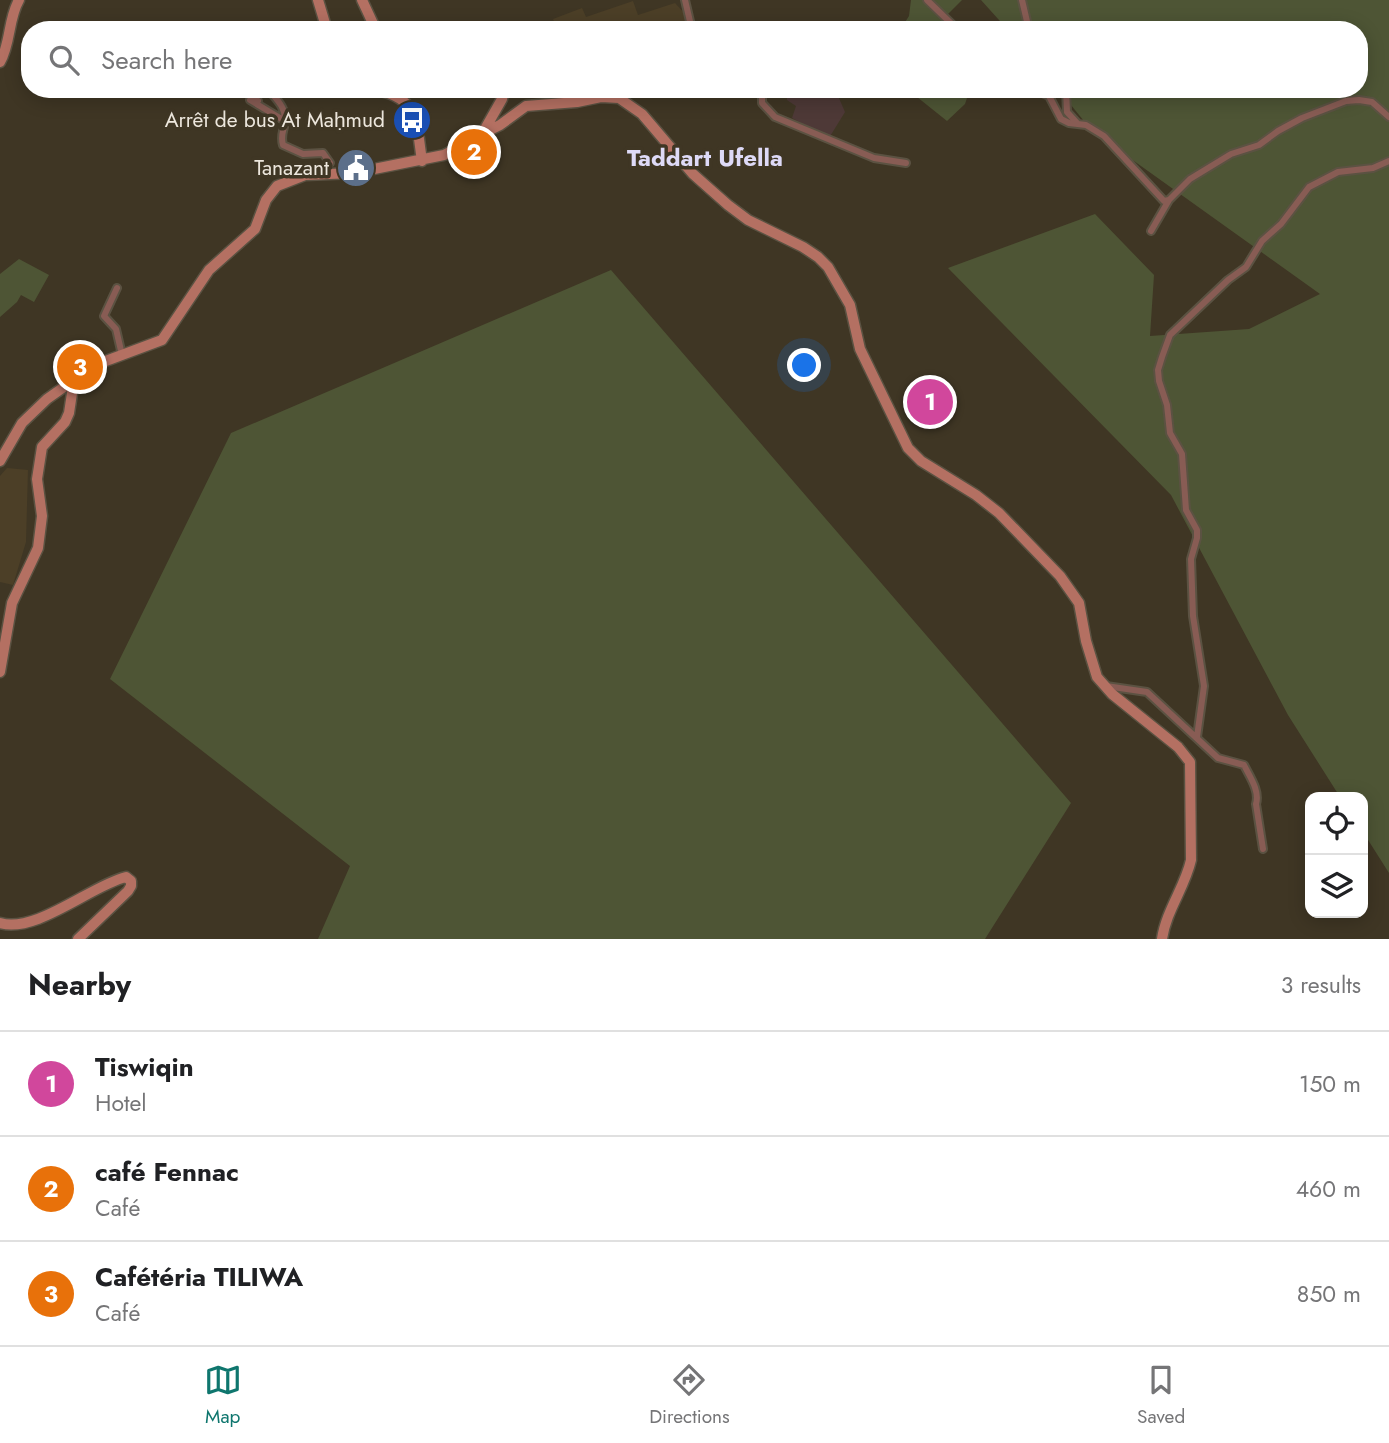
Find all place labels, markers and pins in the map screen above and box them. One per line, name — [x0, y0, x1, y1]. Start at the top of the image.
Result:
bus stop icon: Arrêt de bus At Maḥmud — [391, 99, 433, 141]
place label: Arrêt de bus At Maḥmud — [165, 105, 385, 135]
pin: 2 — [451, 126, 497, 178]
public building icon: Tanazant — [335, 147, 377, 189]
place label: Tanazant — [254, 153, 329, 183]
pin: 3 — [57, 341, 103, 393]
pin: 1 — [907, 376, 953, 428]

